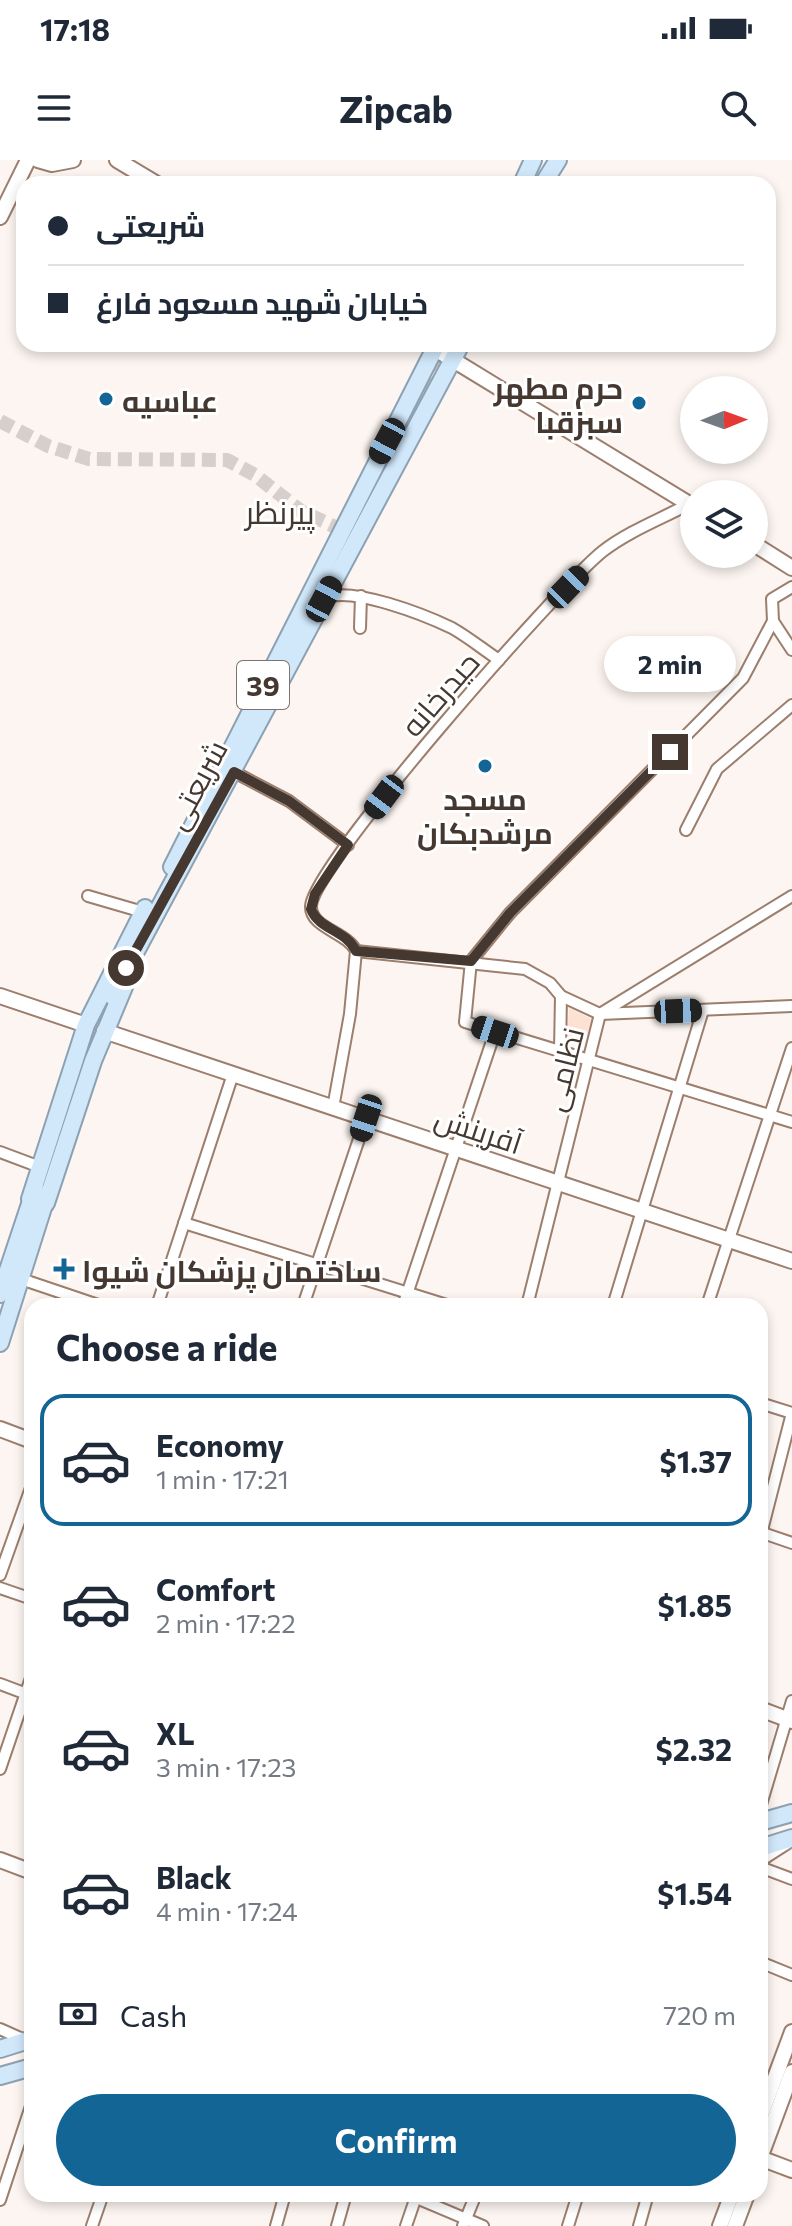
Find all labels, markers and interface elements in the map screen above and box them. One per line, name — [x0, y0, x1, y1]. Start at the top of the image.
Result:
text: 17:18 — [40, 10, 110, 47]
icon: menu — [32, 86, 76, 130]
text: Zipcab — [339, 86, 453, 130]
icon: search — [716, 86, 760, 130]
text: شریعتی — [96, 206, 205, 243]
text: خیابان شهید مسعود فارغ — [96, 283, 428, 320]
place label: حرم مطهر سبزقبا — [493, 368, 623, 441]
north arrow — [680, 376, 768, 464]
map controls — [680, 376, 768, 568]
place label: عباسیه — [122, 381, 218, 419]
marker: عباسیه — [97, 390, 115, 408]
marker: حرم مطهر سبزقبا — [630, 394, 648, 412]
car — [365, 414, 409, 468]
button: layers — [680, 480, 768, 568]
district label: پیرنظر — [243, 491, 315, 534]
car — [543, 561, 593, 613]
car — [302, 572, 346, 626]
callout: 2 min — [604, 636, 736, 692]
street label: حیدرخانه — [392, 643, 487, 744]
text: 2 min — [638, 648, 702, 679]
road number: 39 — [237, 661, 289, 709]
street label: شریعتی — [156, 733, 236, 836]
route end — [652, 734, 688, 770]
marker: مسجد مرشدبکان — [476, 757, 494, 775]
car — [360, 771, 408, 823]
place label: مسجد مرشدبکان — [417, 779, 553, 852]
route start — [108, 950, 144, 986]
car — [654, 998, 702, 1024]
car — [468, 1013, 522, 1051]
street label: نظامی — [534, 1023, 592, 1115]
car — [347, 1091, 385, 1145]
street label: آفرینش — [430, 1098, 527, 1162]
place label: ساختمان پزشکان شیوا — [82, 1251, 381, 1293]
marker: ساختمان پزشکان شیوا — [53, 1258, 75, 1280]
text: Choose a ride — [56, 1324, 277, 1368]
icon: car — [60, 1424, 132, 1496]
text: Economy — [156, 1426, 284, 1463]
text: $1.37 — [660, 1442, 732, 1479]
text: 1 min · 17:21 — [156, 1463, 289, 1494]
icon: car — [60, 1568, 132, 1640]
text: Comfort — [156, 1570, 275, 1607]
text: $1.85 — [658, 1586, 732, 1623]
text: 2 min · 17:22 — [156, 1607, 296, 1638]
icon: car — [60, 1712, 132, 1784]
text: XL — [156, 1714, 195, 1751]
text: $2.32 — [655, 1730, 732, 1767]
text: 3 min · 17:23 — [156, 1751, 296, 1782]
icon: car — [60, 1856, 132, 1928]
text: Black — [156, 1858, 232, 1895]
text: $1.54 — [657, 1874, 732, 1911]
text: 4 min · 17:24 — [156, 1895, 298, 1926]
icon: cash — [56, 1992, 100, 2036]
text: Cash — [120, 1996, 187, 2033]
text: 720 m — [663, 1999, 736, 2030]
button: Confirm — [56, 2094, 736, 2186]

